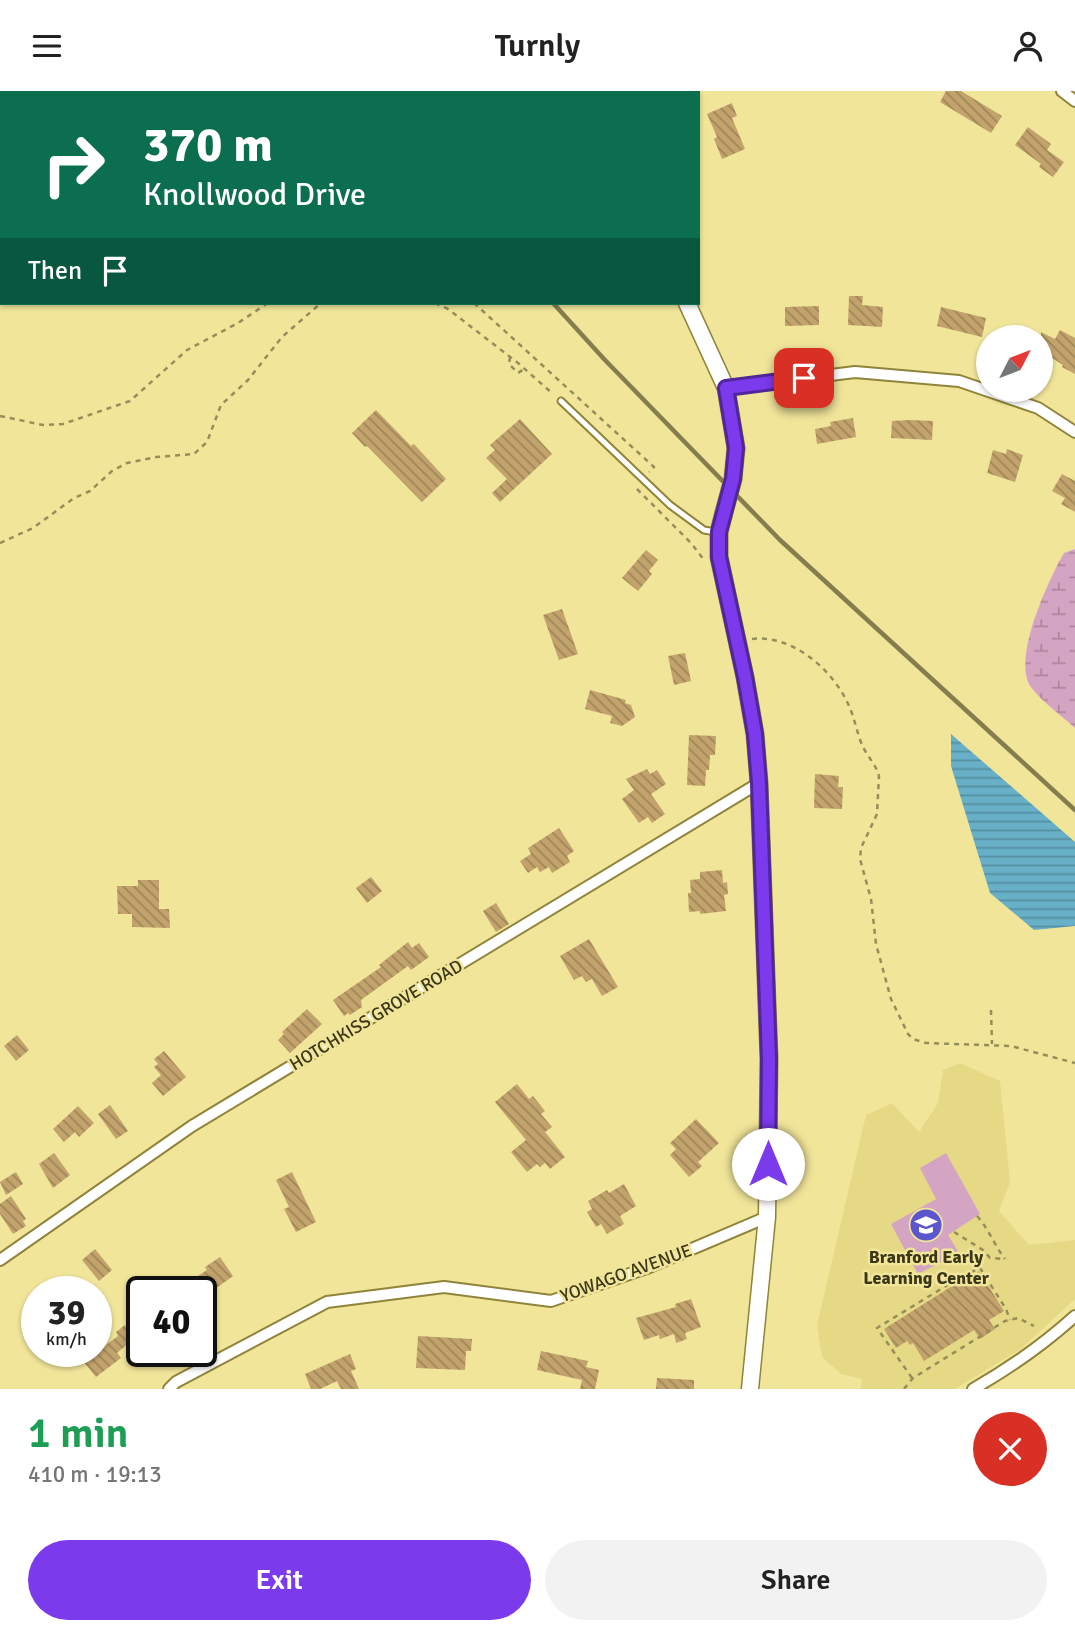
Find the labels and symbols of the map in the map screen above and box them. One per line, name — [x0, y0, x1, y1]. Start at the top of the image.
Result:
north arrow — [976, 325, 1054, 403]
pin — [774, 348, 834, 408]
street label: HOTCHKISS GROVE ROAD — [286, 955, 466, 1075]
position arrow — [731, 1127, 805, 1201]
school or university icon: Branford Early Learning Center — [907, 1206, 945, 1244]
street label: YOWAGO AVENUE — [557, 1239, 695, 1307]
place label: Branford Early Learning Center — [863, 1246, 990, 1289]
speed limit sign: 40 — [126, 1276, 217, 1367]

